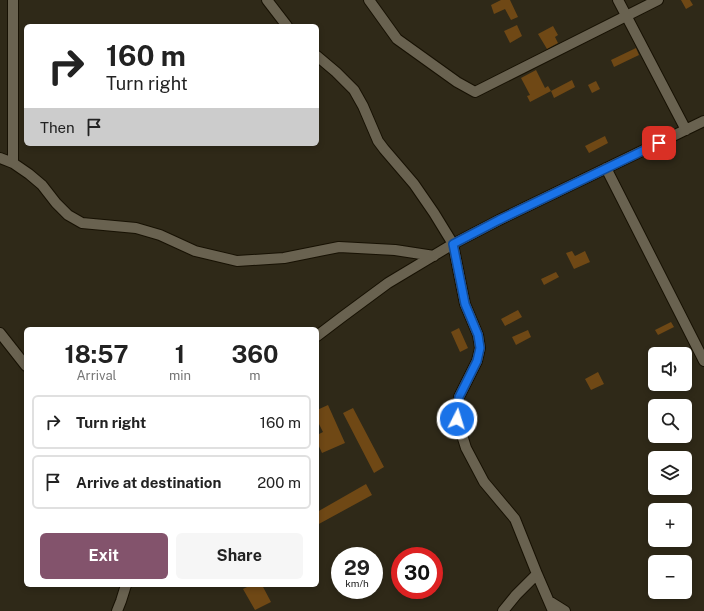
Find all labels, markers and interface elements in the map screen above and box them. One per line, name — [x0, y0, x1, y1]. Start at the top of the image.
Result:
text: 160 m — [106, 39, 186, 72]
icon: right — [40, 40, 92, 92]
text: Turn right — [106, 73, 188, 94]
icon: arrive — [83, 116, 105, 138]
text: Then — [40, 119, 75, 136]
pin — [642, 126, 676, 160]
icon: arrive — [648, 132, 670, 154]
text: 18:57 — [64, 340, 129, 368]
text: 1 — [175, 340, 185, 368]
text: 360 — [231, 340, 279, 368]
map controls — [648, 347, 692, 599]
button: sound — [648, 347, 692, 391]
text: Arrival — [76, 368, 117, 383]
text: min — [169, 368, 191, 383]
text: m — [249, 368, 261, 383]
position arrow — [436, 398, 478, 440]
button: search — [648, 399, 692, 443]
icon: right — [42, 411, 64, 433]
text: Turn right — [76, 414, 146, 431]
text: 160 m — [260, 414, 301, 431]
button: layers — [648, 451, 692, 495]
icon: arrive — [42, 471, 64, 493]
text: Arrive at destination — [76, 474, 221, 491]
text: 200 m — [257, 474, 301, 491]
button: + — [648, 503, 692, 547]
button: Exit — [40, 533, 168, 579]
button: Share — [176, 533, 303, 579]
speed limit sign: 30 — [391, 547, 443, 599]
button: − — [648, 555, 692, 599]
text: 29 — [344, 556, 370, 580]
text: km/h — [345, 577, 369, 589]

